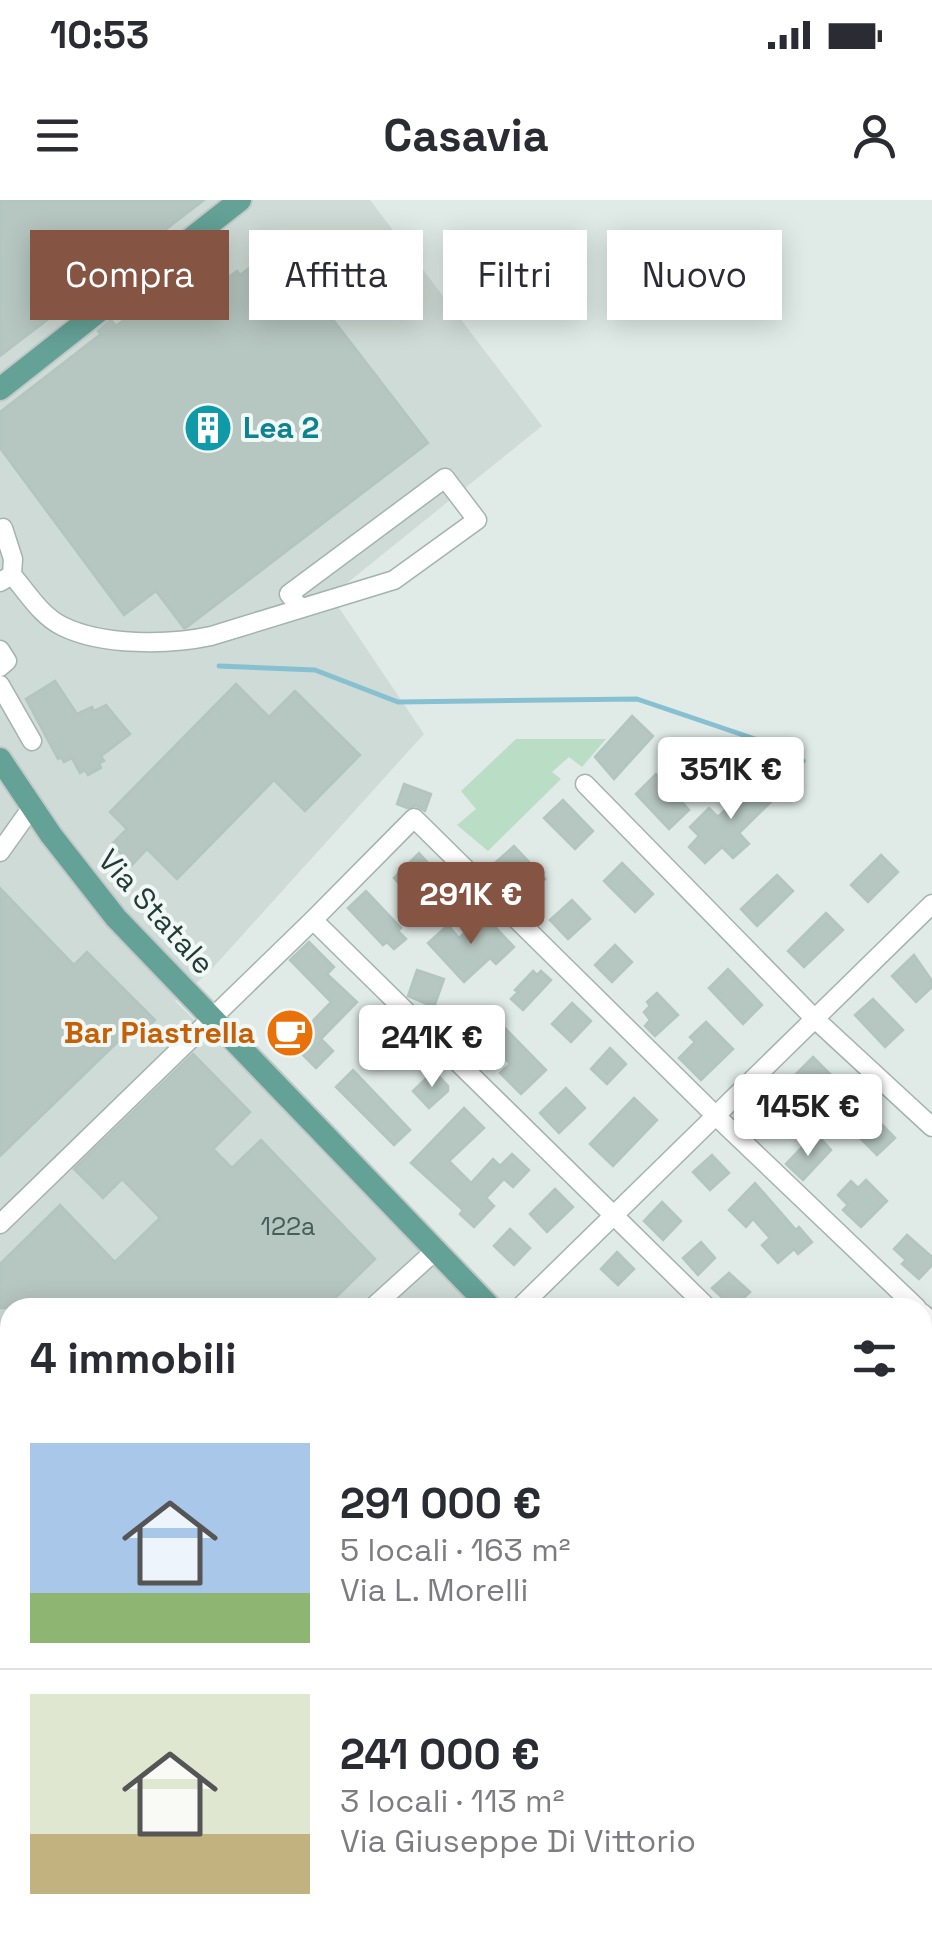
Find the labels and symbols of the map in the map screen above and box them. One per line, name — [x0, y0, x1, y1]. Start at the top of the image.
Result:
building icon: Lea 2 — [182, 402, 234, 454]
place label: Lea 2 — [243, 408, 319, 447]
pin: 351K € — [650, 737, 812, 822]
street label: Via Statale — [90, 841, 223, 982]
pin: 291K € — [390, 862, 552, 947]
pin: 241K € — [351, 1005, 513, 1090]
cafe icon: Bar Piastrella — [264, 1007, 316, 1059]
place label: Bar Piastrella — [64, 1013, 255, 1052]
pin: 145K € — [727, 1074, 889, 1159]
house number: 122a — [261, 1210, 315, 1242]

